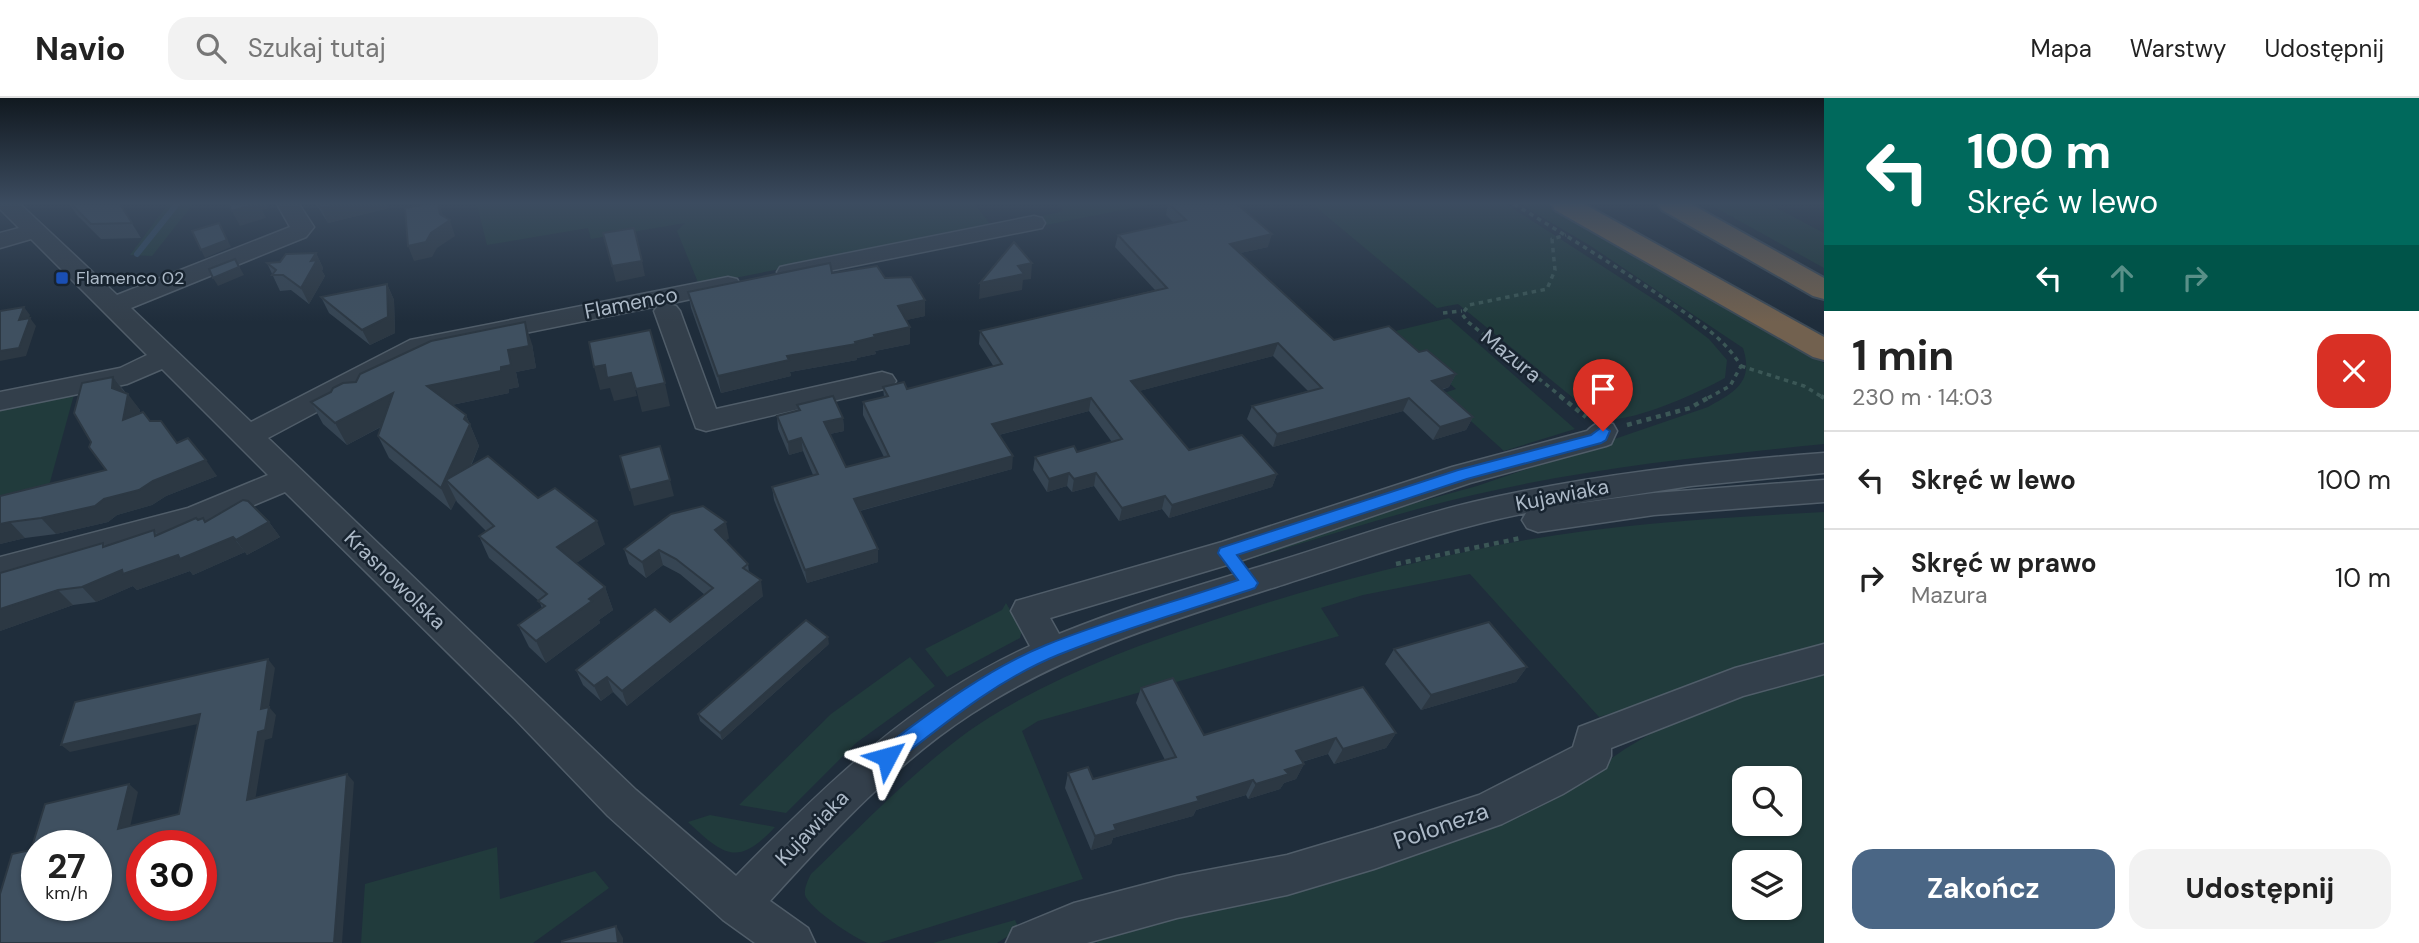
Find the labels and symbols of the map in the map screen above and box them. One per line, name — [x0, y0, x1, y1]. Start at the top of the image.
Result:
place label: Flamenco 02 — [76, 266, 184, 290]
marker: Flamenco 02 — [54, 270, 70, 286]
street label: Flamenco — [582, 280, 680, 326]
street label: Mazura — [1475, 323, 1547, 389]
pin — [1573, 359, 1633, 431]
street label: Kujawiaka — [1513, 472, 1611, 518]
street label: Krasnowolska — [338, 524, 452, 636]
position arrow — [850, 720, 924, 794]
street label: Kujawiaka — [769, 784, 855, 872]
street label: Poloneza — [1389, 795, 1492, 856]
speed limit sign: 30 — [126, 830, 217, 921]

